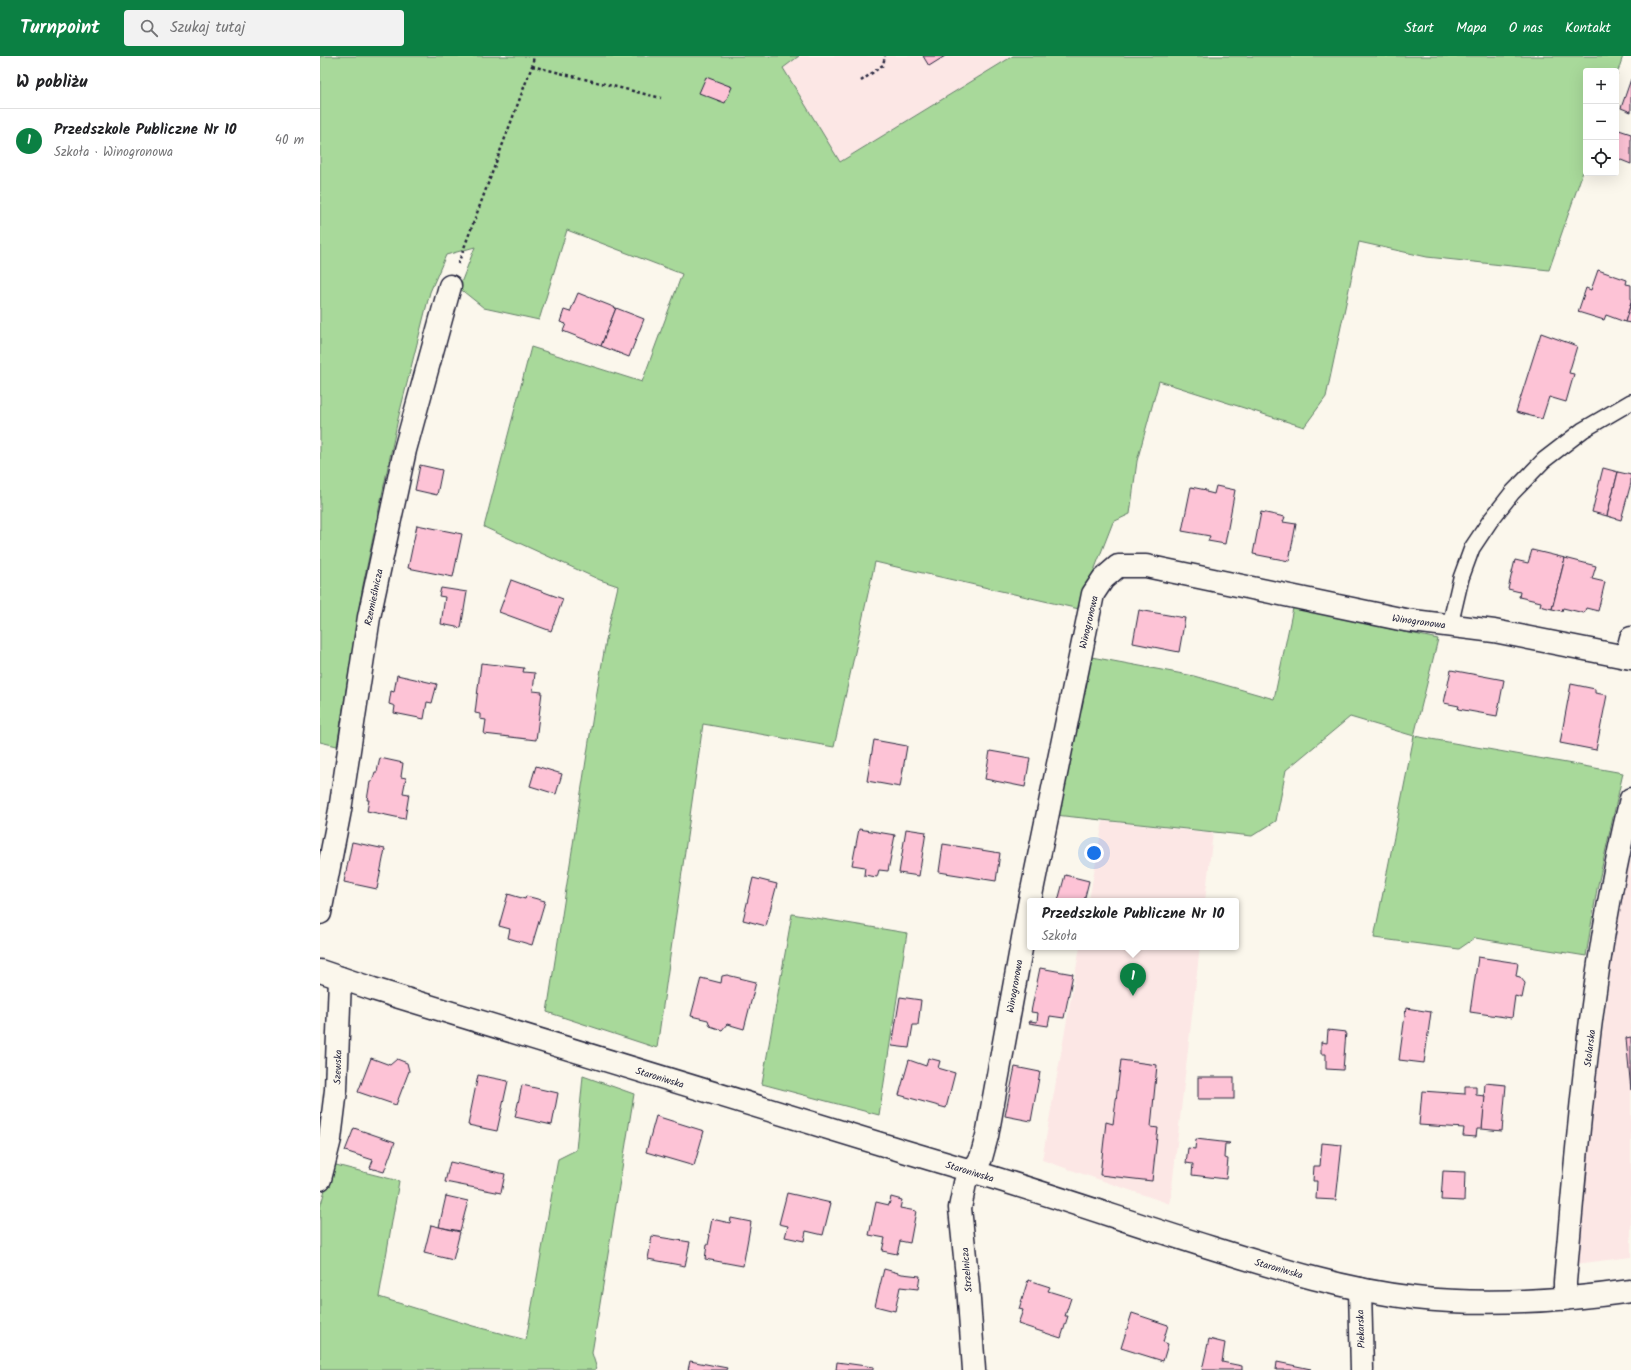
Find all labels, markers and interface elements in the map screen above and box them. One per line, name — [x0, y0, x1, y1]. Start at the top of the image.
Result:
search box — [124, 10, 404, 46]
text: Turnpoint — [20, 13, 100, 43]
text: Szukaj tutaj — [170, 16, 245, 40]
icon: search — [138, 17, 160, 39]
text: Start — [1404, 17, 1434, 39]
text: Mapa — [1456, 17, 1487, 39]
text: O nas — [1509, 17, 1543, 39]
text: Kontakt — [1565, 17, 1611, 39]
map controls — [1583, 68, 1619, 176]
button: + — [1583, 68, 1619, 104]
text: W pobliżu — [16, 69, 87, 96]
button: − — [1583, 104, 1619, 140]
text: Przedszkole Publiczne Nr 10 — [54, 118, 237, 142]
text: 1 — [27, 130, 31, 151]
text: 40 m — [275, 130, 304, 151]
button: locate — [1583, 140, 1619, 176]
text: Szkoła · Winogronowa — [54, 142, 173, 163]
street label: Rzemieślnicza — [360, 567, 388, 627]
street label: Winogronowa — [1075, 594, 1103, 650]
street label: Winogronowa — [1391, 610, 1447, 634]
your location — [1084, 843, 1104, 863]
popup — [1027, 898, 1239, 950]
text: Przedszkole Publiczne Nr 10 — [1042, 902, 1224, 926]
text: Szkoła — [1042, 926, 1077, 947]
street label: Winogronowa — [1002, 958, 1028, 1014]
pin: 1 — [1120, 963, 1146, 996]
street label: Stolarska — [1580, 1028, 1600, 1068]
street label: Szewska — [329, 1049, 347, 1085]
street label: Staroniwska — [634, 1063, 686, 1093]
street label: Staroniwska — [944, 1157, 996, 1187]
street label: Strzelnicza — [957, 1246, 977, 1293]
street label: Staroniwska — [1253, 1254, 1305, 1284]
street label: Piekarska — [1352, 1309, 1370, 1349]

